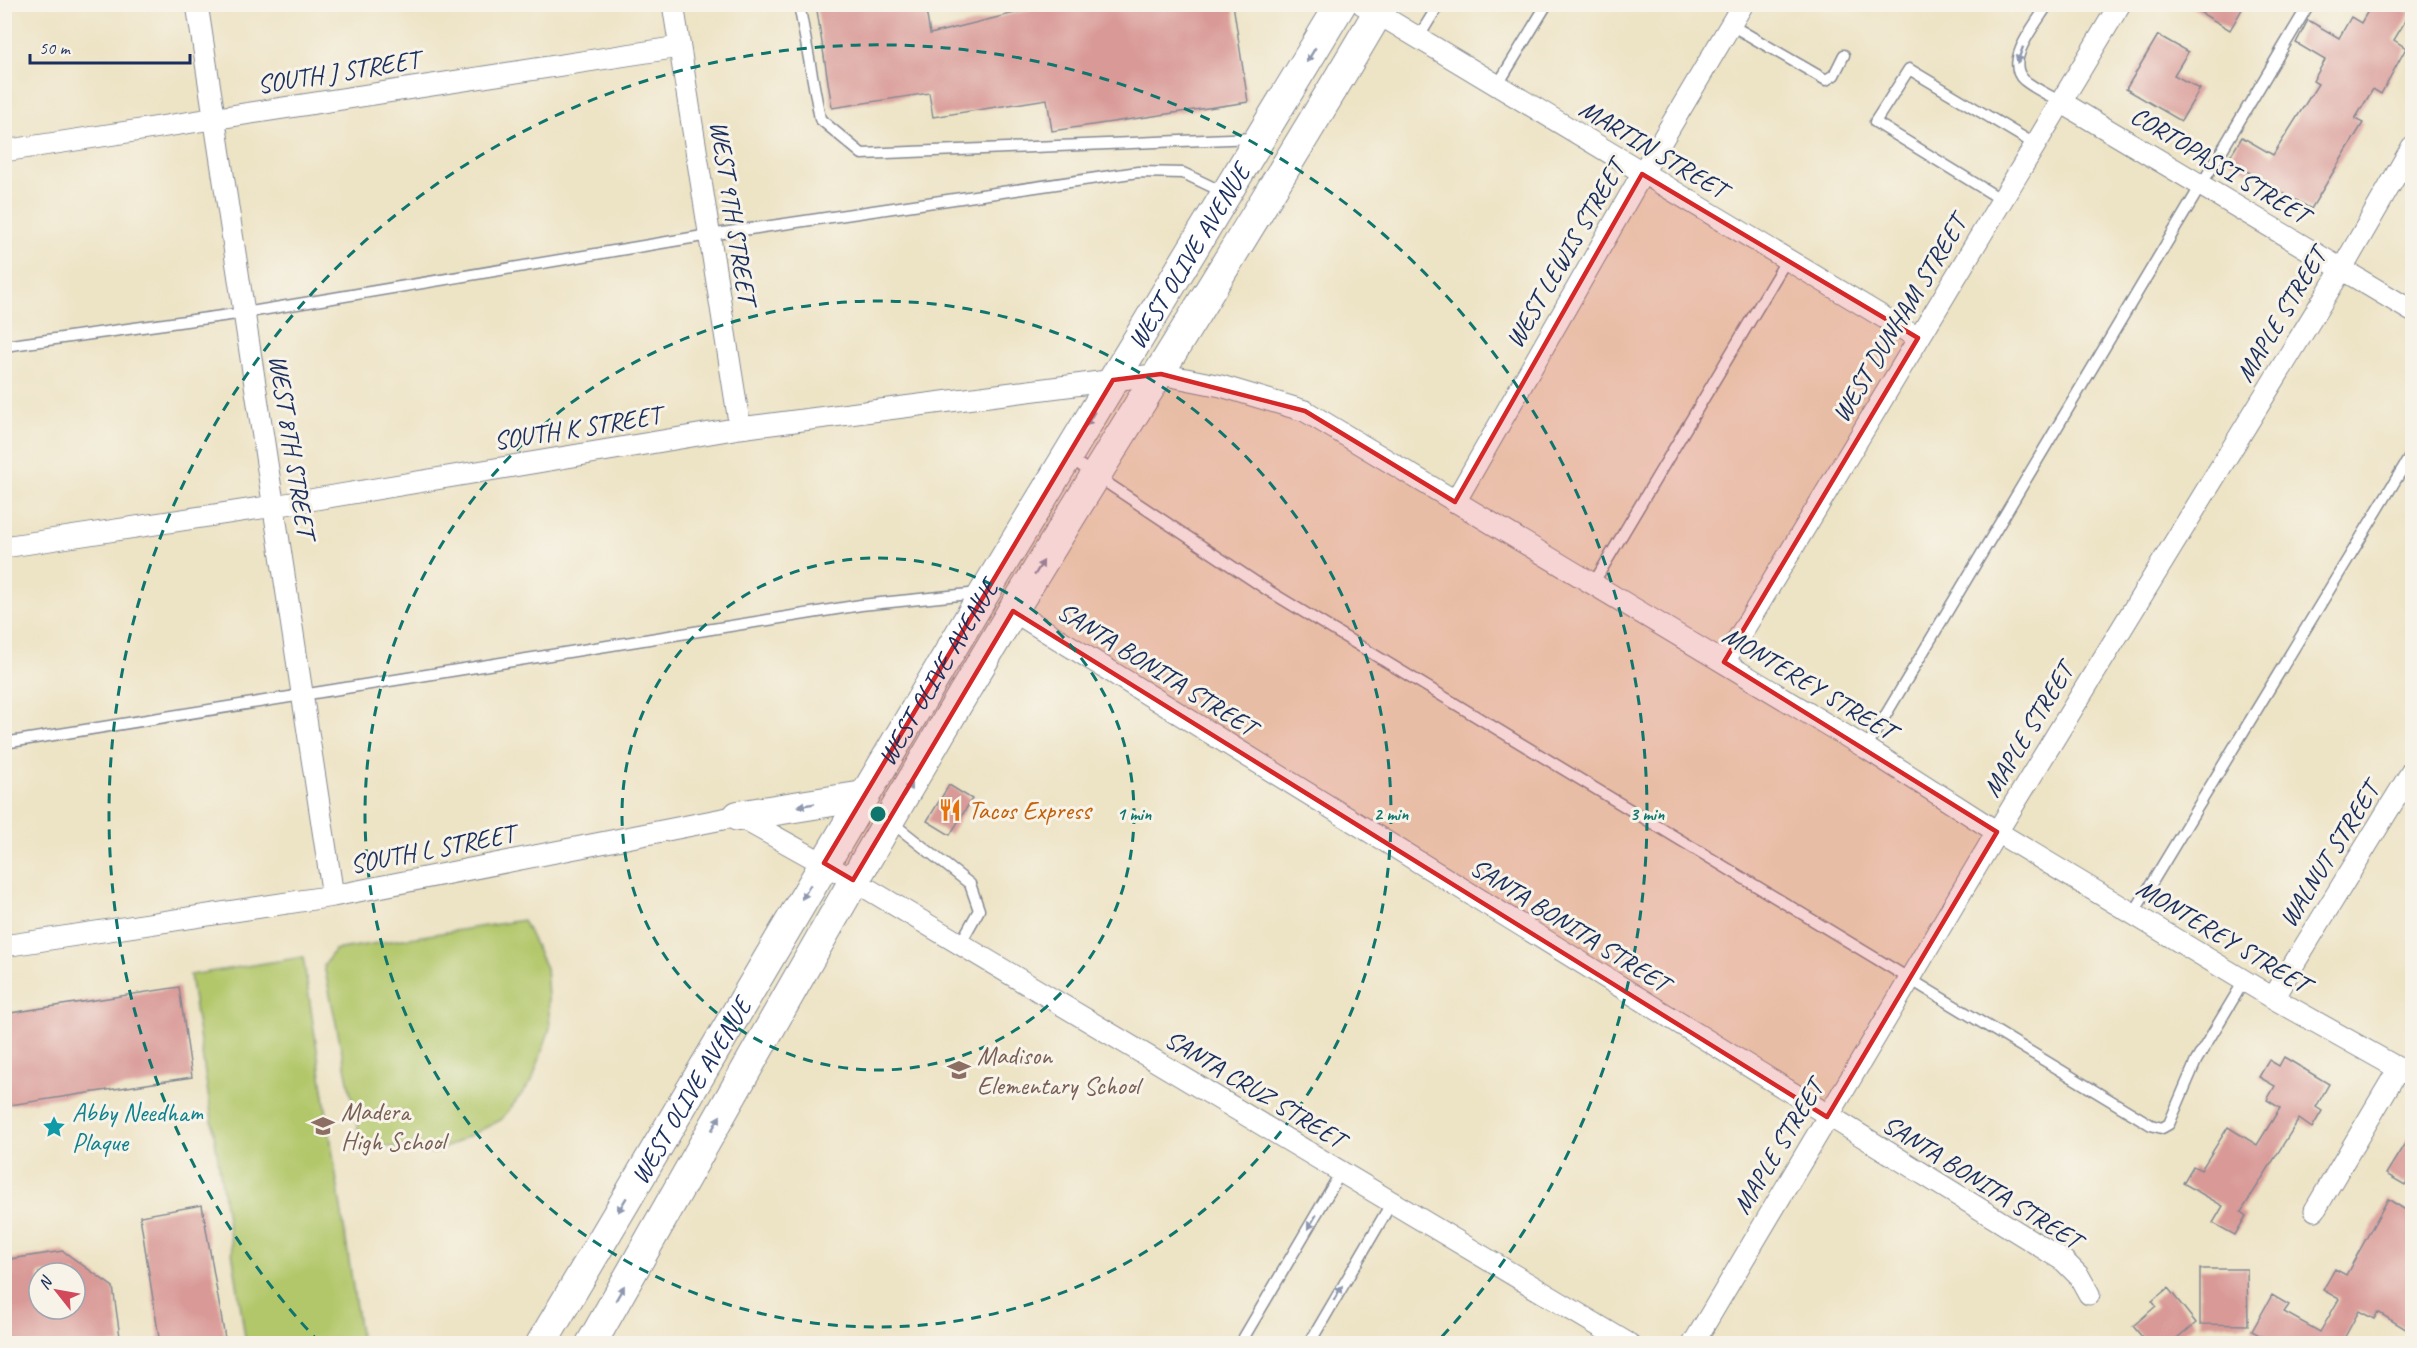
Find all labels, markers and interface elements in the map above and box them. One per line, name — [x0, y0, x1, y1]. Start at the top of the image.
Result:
scale bar — [30, 27, 190, 65]
text: 50 m — [39, 37, 72, 59]
street label: SOUTH J STREET — [255, 42, 427, 101]
one-way arrow — [1306, 47, 1316, 64]
one-way arrow — [2015, 47, 2025, 65]
street label: MARTIN STREET — [1573, 92, 1738, 209]
street label: CORTOPASSI STREET — [2125, 99, 2320, 234]
street label: WEST 9TH STREET — [702, 119, 765, 312]
street label: WEST LEWIS STREET — [1498, 150, 1635, 354]
street label: WEST OLIVE AVENUE — [1120, 154, 1259, 355]
street label: WEST DUNHAM STREET — [1824, 205, 1977, 428]
street label: MAPLE STREET — [2228, 238, 2337, 388]
street label: WEST 8TH STREET — [261, 353, 324, 546]
street label: SOUTH K STREET — [491, 398, 669, 457]
one-way arrow — [1085, 411, 1096, 427]
one-way arrow — [1033, 560, 1044, 576]
street label: WEST OLIVE AVENUE — [870, 570, 1007, 771]
street label: SANTA BONITA STREET — [1051, 594, 1267, 746]
street label: MONTEREY STREET — [1717, 618, 1907, 751]
street label: MAPLE STREET — [1975, 653, 2084, 803]
street label: WALNUT STREET — [2272, 772, 2390, 933]
one-way arrow — [901, 782, 912, 798]
place label: Tacos Express — [968, 794, 1093, 827]
restaurant icon: Tacos Express — [937, 797, 963, 823]
one-way arrow — [797, 801, 816, 810]
text: 1 min — [1117, 803, 1152, 825]
text: 2 min — [1374, 803, 1409, 825]
text: 3 min — [1630, 803, 1665, 825]
centre of rings — [868, 804, 888, 824]
street label: SOUTH L STREET — [347, 816, 523, 881]
street label: SANTA BONITA STREET — [1464, 850, 1680, 1002]
street label: MONTEREY STREET — [2131, 871, 2321, 1004]
one-way arrow — [801, 884, 812, 900]
street label: WEST OLIVE AVENUE — [623, 989, 760, 1190]
street label: SANTA CRUZ STREET — [1159, 1022, 1355, 1158]
place label: Madison Elementary School — [977, 1039, 1144, 1102]
school or university icon: Madison Elementary School — [946, 1057, 972, 1083]
street label: MAPLE STREET — [1725, 1070, 1834, 1220]
place label: Madera High School — [341, 1095, 450, 1158]
place label: Abby Needham Plaque — [72, 1096, 204, 1159]
street label: SANTA BONITA STREET — [1876, 1107, 2092, 1259]
school or university icon: Madera High School — [310, 1113, 336, 1139]
place icon: Abby Needham Plaque — [41, 1114, 67, 1140]
one-way arrow — [711, 1114, 721, 1131]
one-way arrow — [617, 1197, 628, 1213]
one-way arrow — [1306, 1214, 1317, 1230]
north arrow — [27, 1261, 87, 1321]
text: N — [34, 1272, 58, 1293]
one-way arrow — [614, 1284, 624, 1301]
one-way arrow — [1333, 1285, 1344, 1301]

